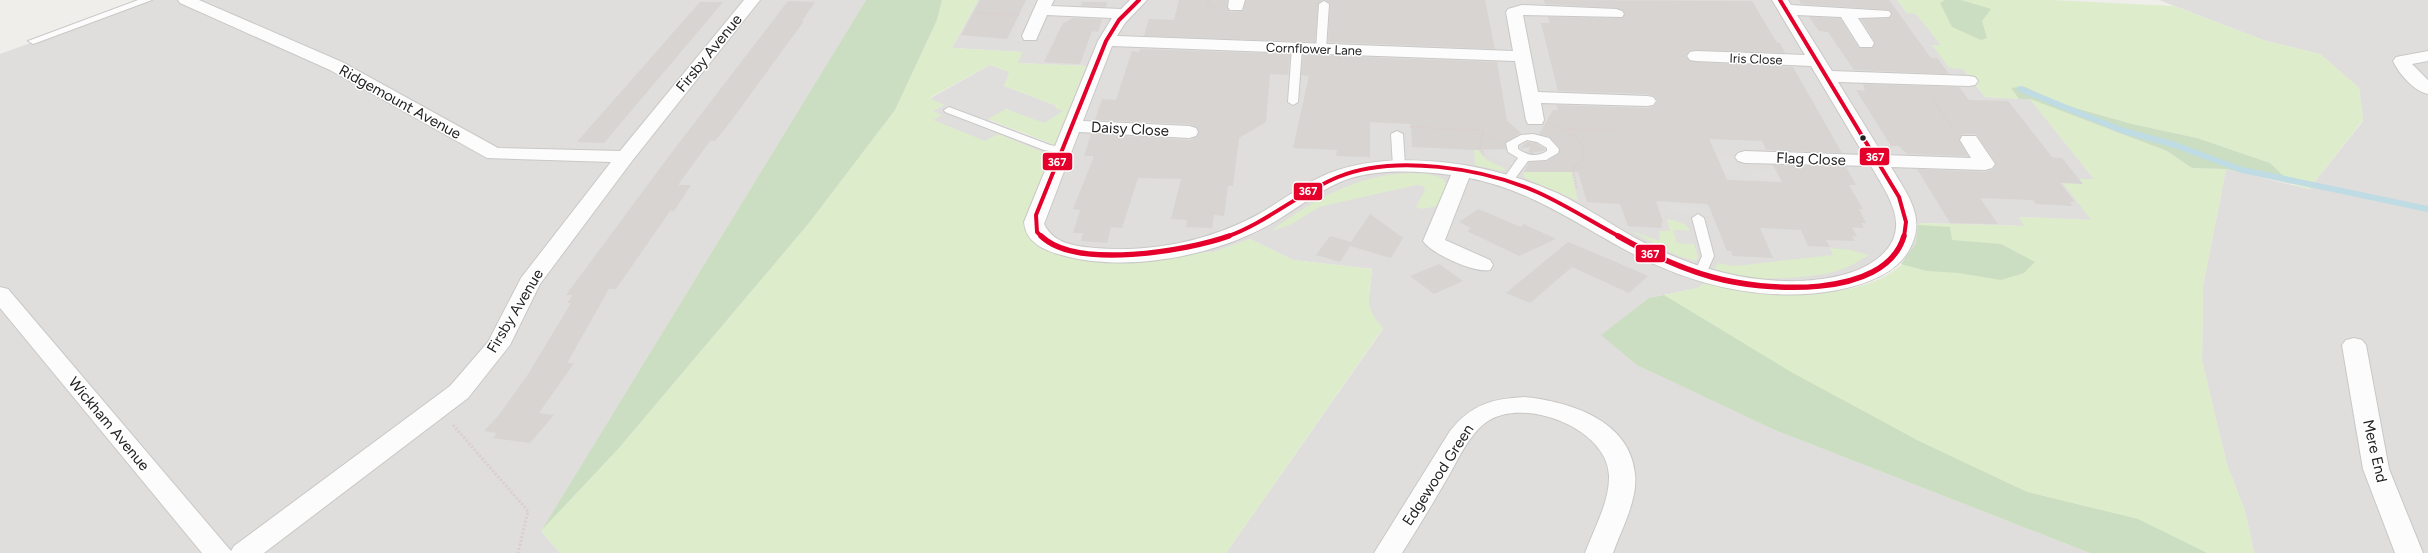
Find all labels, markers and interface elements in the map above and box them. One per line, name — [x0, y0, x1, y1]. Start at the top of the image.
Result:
street label: Firsby Avenue — [672, 11, 746, 95]
street label: Cornflower Lane — [1266, 40, 1362, 58]
street label: Iris Close — [1729, 51, 1783, 67]
street label: Ridgemount Avenue — [336, 61, 464, 143]
street label: Daisy Close — [1091, 118, 1169, 140]
unlabelled marker — [1858, 133, 1868, 143]
line badge: 367 — [1859, 147, 1890, 166]
street label: Flag Close — [1776, 149, 1846, 169]
text: 367 — [1866, 151, 1884, 164]
line badge: 367 — [1042, 152, 1073, 171]
text: 367 — [1048, 156, 1066, 169]
line badge: 367 — [1293, 182, 1323, 201]
text: 367 — [1299, 185, 1317, 198]
line badge: 367 — [1635, 244, 1666, 263]
text: 367 — [1641, 248, 1659, 261]
street label: Firsby Avenue — [483, 266, 547, 356]
street label: Wickham Avenue — [65, 374, 153, 474]
street label: Mere End — [2359, 418, 2391, 484]
street label: Edgewood Green — [1399, 421, 1477, 529]

